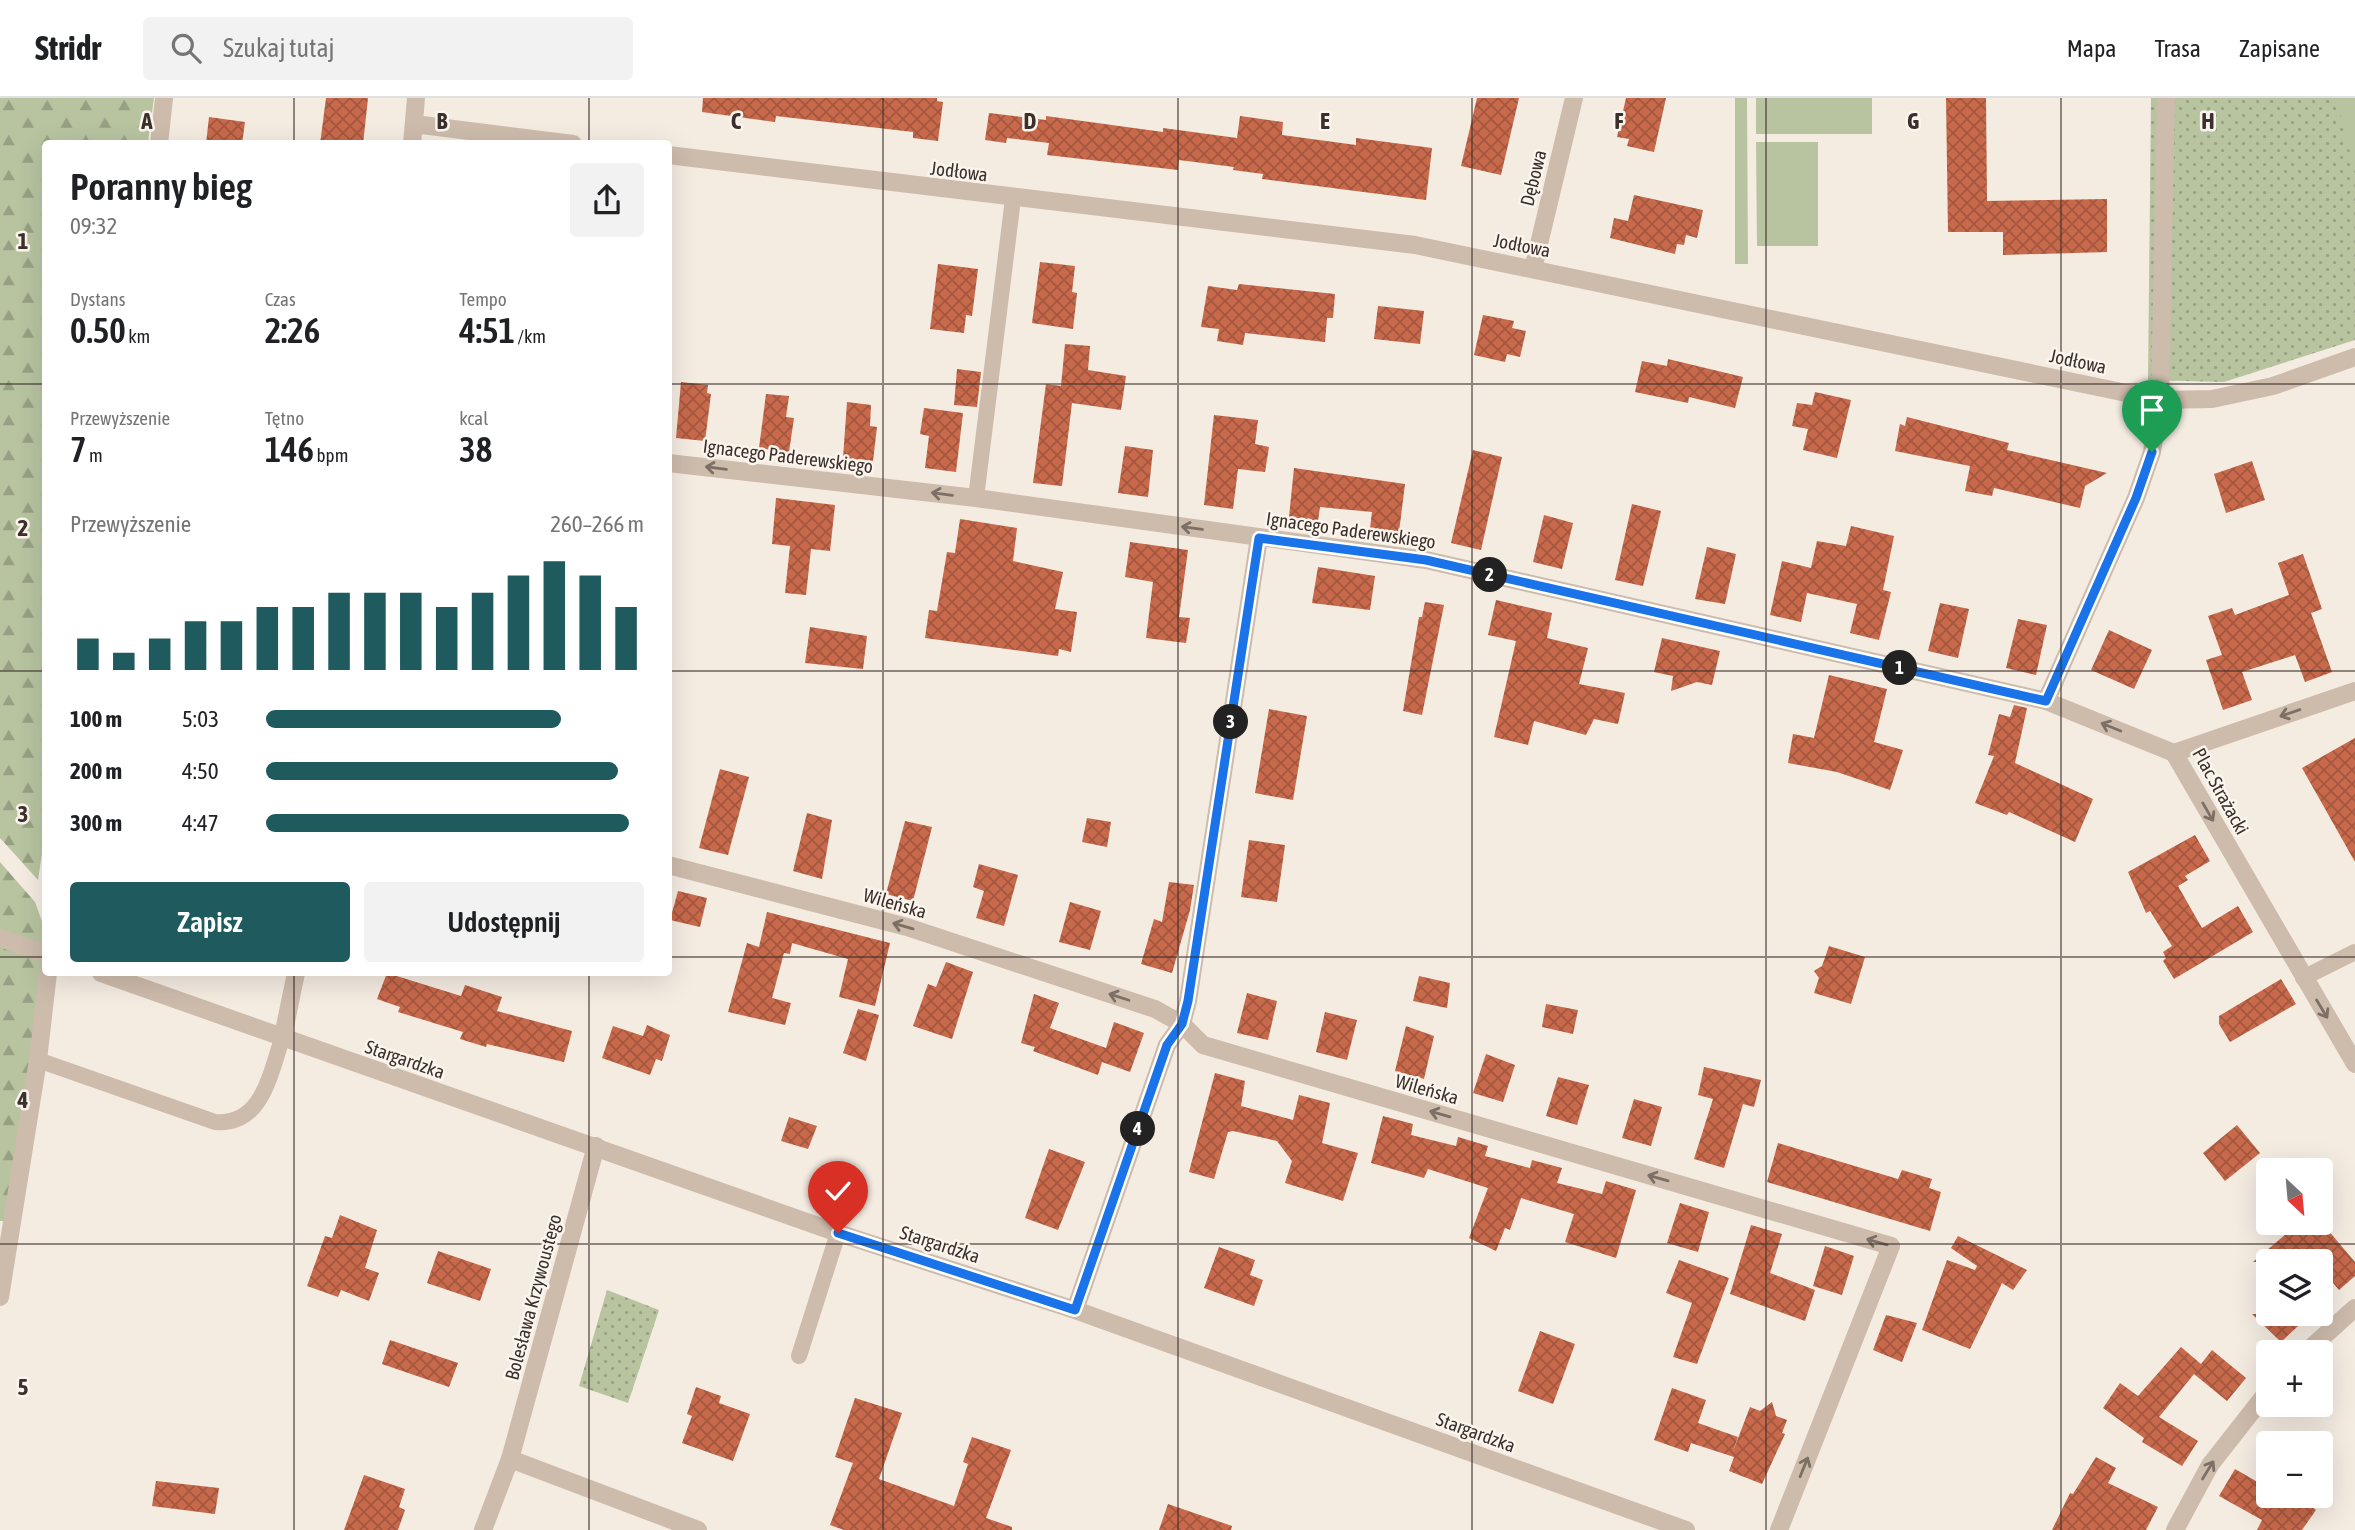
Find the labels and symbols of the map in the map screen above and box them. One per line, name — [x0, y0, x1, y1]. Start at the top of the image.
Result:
text: A — [140, 108, 153, 134]
text: B — [437, 108, 448, 134]
text: C — [731, 108, 742, 134]
text: D — [1024, 108, 1037, 134]
text: E — [1320, 108, 1330, 134]
text: F — [1614, 108, 1624, 134]
text: G — [1907, 108, 1919, 134]
text: H — [2201, 108, 2215, 134]
street label: Dębowa — [1515, 148, 1551, 208]
street label: Jodłowa — [929, 157, 989, 185]
text: 1 — [18, 228, 29, 254]
street label: Jodłowa — [1492, 229, 1552, 261]
street label: Jodłowa — [2048, 344, 2108, 378]
pin — [2122, 380, 2182, 452]
street label: Ignacego Paderewskiego — [702, 435, 874, 477]
one-way arrow — [705, 462, 728, 475]
one-way arrow — [931, 488, 954, 501]
street label: Ignacego Paderewskiego — [1265, 507, 1437, 553]
text: 2 — [18, 515, 28, 541]
one-way arrow — [1181, 522, 1204, 535]
pin: 2 — [1472, 558, 1508, 592]
pin: 1 — [1882, 650, 1918, 686]
pin: 3 — [1214, 704, 1248, 740]
one-way arrow — [2280, 708, 2302, 720]
one-way arrow — [2100, 720, 2122, 733]
street label: Plac Strażacki — [2188, 744, 2254, 838]
text: 3 — [18, 801, 28, 827]
one-way arrow — [2202, 801, 2215, 822]
street label: Wileńska — [861, 884, 929, 922]
one-way arrow — [892, 919, 915, 932]
one-way arrow — [1109, 990, 1131, 1002]
one-way arrow — [2315, 998, 2329, 1018]
street label: Stargardzka — [362, 1035, 448, 1083]
street label: Wileńska — [1393, 1070, 1461, 1108]
text: 4 — [17, 1087, 29, 1113]
one-way arrow — [1429, 1107, 1451, 1120]
pin: 4 — [1120, 1112, 1156, 1146]
north arrow — [2256, 1158, 2333, 1236]
pin — [808, 1161, 868, 1233]
one-way arrow — [1648, 1171, 1670, 1184]
street label: Bolesława Krzywoustego — [500, 1212, 566, 1382]
street label: Stargardzka — [897, 1221, 983, 1267]
one-way arrow — [1866, 1235, 1888, 1248]
text: 5 — [18, 1374, 29, 1400]
street label: Stargardzka — [1433, 1408, 1519, 1456]
one-way arrow — [1798, 1456, 1811, 1478]
one-way arrow — [2201, 1461, 2215, 1481]

